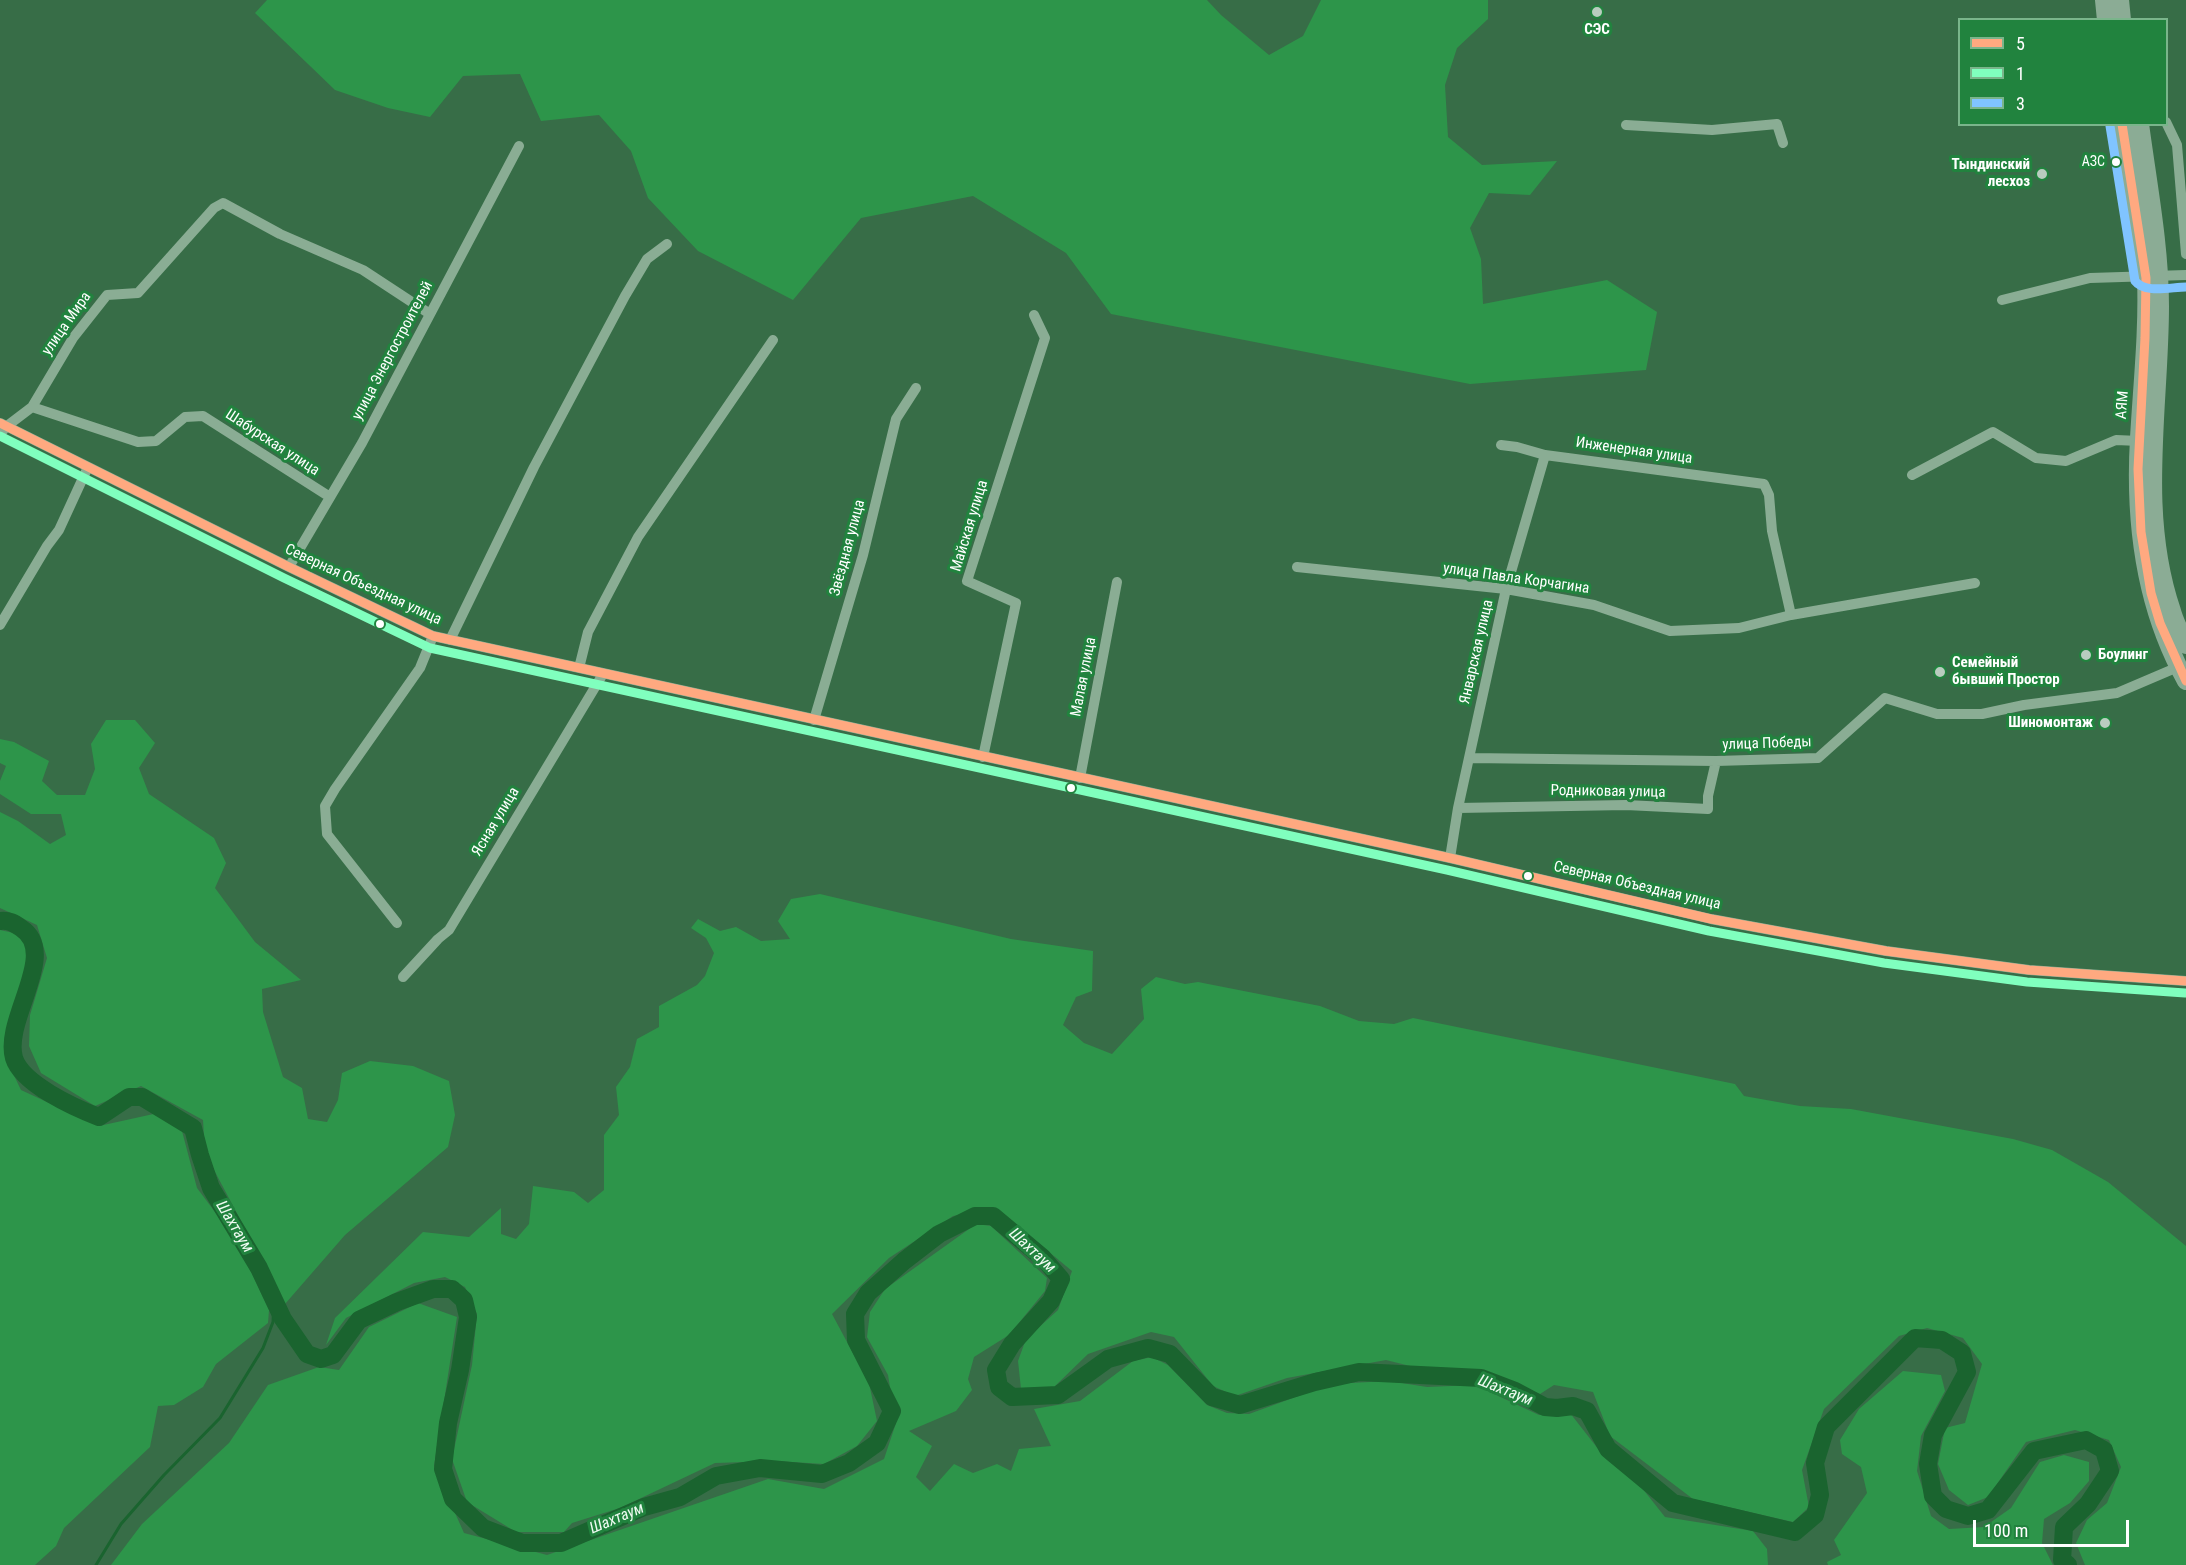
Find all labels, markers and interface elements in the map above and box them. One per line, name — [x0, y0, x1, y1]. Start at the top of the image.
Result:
marker: СЭС — [1590, 5, 1604, 19]
legend — [1958, 18, 2168, 126]
place label: СЭС — [1584, 21, 1610, 39]
text: 5 — [2016, 33, 2025, 54]
text: 1 — [2016, 63, 2025, 84]
text: 3 — [2016, 93, 2025, 114]
place label: АЗС — [2082, 154, 2105, 170]
place label: Тындинский лесхоз — [1952, 156, 2030, 191]
marker: АЗС — [2110, 156, 2122, 168]
marker: Тындинский лесхоз — [2035, 167, 2049, 181]
street label: улица Энергостроителей — [349, 279, 437, 423]
street label: улица Мира — [39, 289, 95, 359]
street label: АЯМ — [2113, 390, 2133, 420]
street label: Шабурская улица — [222, 406, 322, 480]
street label: Инженерная улица — [1575, 434, 1693, 468]
street label: Майская улица — [948, 478, 992, 574]
street label: Звёздная улица — [827, 498, 869, 598]
street label: Северная Объездная улица — [282, 541, 444, 629]
street label: улица Павла Корчагина — [1442, 560, 1590, 598]
street label: Январская улица — [1456, 598, 1498, 706]
unlabelled marker — [374, 618, 386, 630]
street label: Малая улица — [1068, 636, 1100, 718]
place label: Боулинг — [2098, 646, 2148, 664]
marker: Боулинг — [2079, 648, 2093, 662]
place label: Семейный бывший Простор — [1952, 654, 2060, 689]
marker: Семейный бывший Простор — [1933, 665, 1947, 679]
place label: Шиномонтаж — [2008, 714, 2093, 732]
marker: Шиномонтаж — [2098, 716, 2112, 730]
street label: улица Победы — [1722, 733, 1812, 755]
unlabelled marker — [1065, 782, 1077, 794]
street label: Родниковая улица — [1550, 782, 1666, 802]
street label: Ясная улица — [468, 784, 524, 860]
street label: Северная Объездная улица — [1552, 858, 1722, 914]
unlabelled marker — [1522, 870, 1534, 882]
water label: Шахтаум — [211, 1198, 257, 1256]
water label: Шахтаум — [1005, 1224, 1059, 1278]
water label: Шахтаум — [1475, 1371, 1535, 1411]
water label: Шахтаум — [587, 1499, 647, 1539]
scale bar — [1976, 1508, 2132, 1546]
text: 100 m — [1984, 1520, 2028, 1541]

